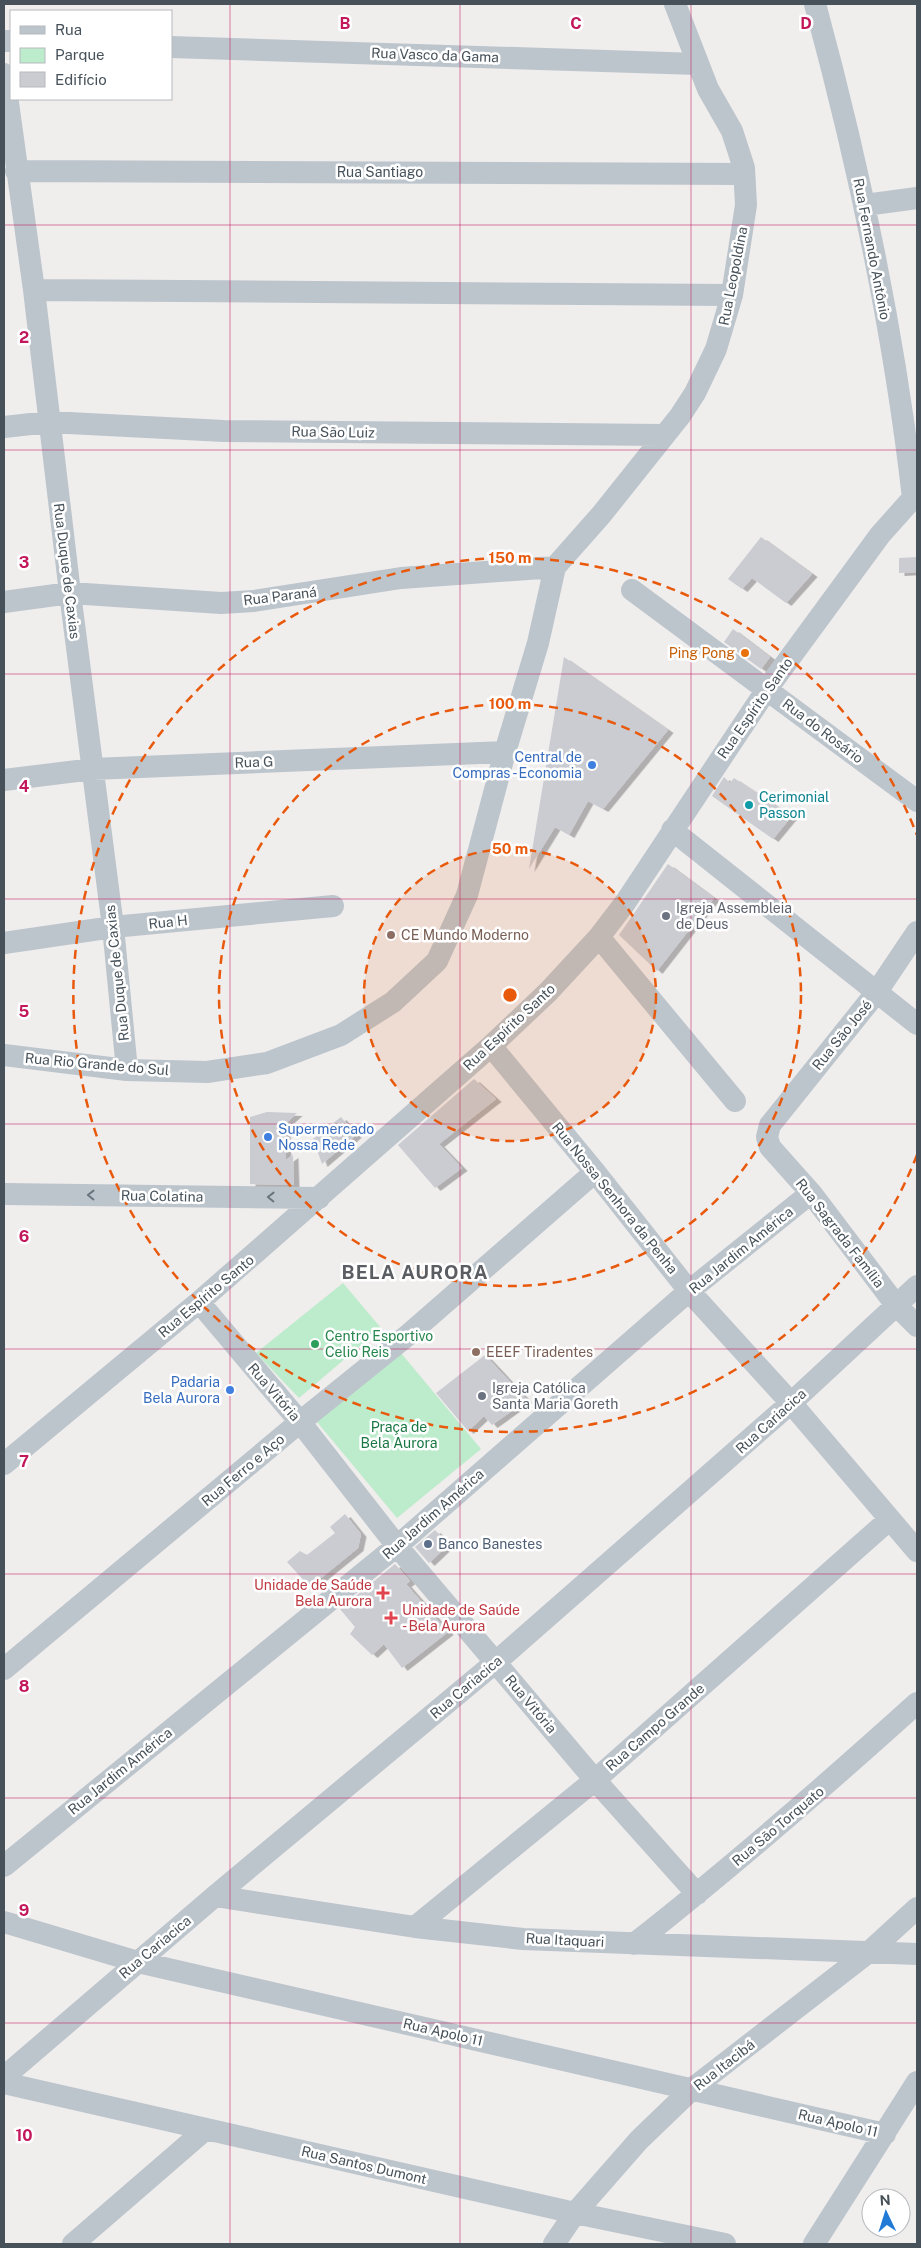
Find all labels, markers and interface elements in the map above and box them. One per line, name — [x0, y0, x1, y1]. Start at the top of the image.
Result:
legend — [10, 10, 172, 100]
text: B — [340, 14, 351, 33]
text: C — [570, 14, 582, 33]
text: D — [800, 14, 812, 33]
text: Rua — [55, 21, 82, 38]
street label: Rua Vasco da Gama — [371, 45, 499, 65]
text: Parque — [55, 46, 105, 63]
text: Edifício — [55, 71, 107, 88]
street label: Rua Santiago — [337, 164, 423, 180]
street label: Rua Fernando Antônio — [850, 177, 894, 321]
street label: Rua Leopoldina — [716, 225, 750, 327]
text: 2 — [19, 328, 29, 347]
street label: Rua São Luiz — [291, 423, 375, 441]
street label: Rua Duque de Caxias — [51, 502, 83, 640]
text: 150 m — [488, 549, 532, 566]
text: 3 — [19, 553, 29, 572]
street label: Rua Paraná — [242, 584, 318, 608]
place label: Ping Pong — [669, 645, 735, 661]
marker: Ping Pong — [739, 647, 751, 659]
street label: Rua Espírito Santo — [714, 654, 796, 762]
text: 100 m — [489, 695, 531, 712]
street label: Rua do Rosário — [780, 695, 867, 767]
place label: Central de Compras - Economia — [452, 749, 582, 781]
street label: Rua G — [234, 753, 274, 771]
marker: Central de Compras - Economia — [586, 759, 598, 771]
text: 4 — [19, 777, 30, 796]
place label: Cerimonial Passon — [759, 789, 829, 821]
marker: Cerimonial Passon — [743, 799, 755, 811]
text: 50 m — [492, 840, 528, 857]
place label: Igreja Assembleia de Deus — [676, 900, 792, 932]
street label: Rua Duque de Caxias — [102, 904, 132, 1042]
marker: Igreja Assembleia de Deus — [660, 910, 672, 922]
street label: Rua H — [148, 912, 188, 932]
place label: CE Mundo Moderno — [401, 927, 529, 943]
marker: CE Mundo Moderno — [385, 929, 397, 941]
street label: Rua Espírito Santo — [460, 980, 558, 1074]
centre of rings — [501, 986, 519, 1004]
street label: Rua São José — [809, 997, 875, 1073]
text: 5 — [19, 1002, 30, 1021]
street label: Rua Rio Grande do Sul — [24, 1050, 170, 1078]
street label: Rua Nossa Senhora da Penha — [549, 1119, 681, 1277]
place label: Supermercado Nossa Rede — [278, 1121, 374, 1153]
marker: Supermercado Nossa Rede — [262, 1131, 274, 1143]
street label: Rua Sagrada Família — [793, 1175, 887, 1291]
street label: Rua Colatina — [121, 1187, 203, 1205]
one-way arrow — [86, 1190, 94, 1200]
one-way arrow — [266, 1192, 274, 1202]
street label: Rua Jardim América — [686, 1203, 796, 1297]
text: 6 — [19, 1227, 29, 1246]
street label: Rua Espírito Santo — [155, 1251, 257, 1341]
district label: BELA AURORA — [341, 1261, 489, 1283]
place label: Centro Esportivo Celio Reis — [325, 1328, 433, 1360]
marker: Centro Esportivo Celio Reis — [309, 1338, 321, 1350]
place label: EEEF Tiradentes — [486, 1344, 593, 1360]
marker: EEEF Tiradentes — [470, 1346, 482, 1358]
street label: Rua Vitória — [245, 1360, 303, 1424]
place label: Padaria Bela Aurora — [143, 1374, 220, 1406]
place label: Igreja Católica Santa Maria Goreth — [492, 1380, 618, 1412]
marker: Padaria Bela Aurora — [224, 1384, 236, 1396]
street label: Rua Cariacica — [733, 1385, 809, 1457]
marker: Igreja Católica Santa Maria Goreth — [476, 1390, 488, 1402]
park label: Praça de Bela Aurora — [361, 1419, 437, 1451]
street label: Rua Ferro e Aço — [198, 1431, 288, 1509]
text: 7 — [19, 1452, 29, 1471]
street label: Rua Jardim América — [379, 1466, 487, 1562]
place label: Banco Banestes — [438, 1536, 542, 1552]
marker: Banco Banestes — [422, 1538, 434, 1550]
place label: Unidade de Saúde Bela Aurora — [254, 1577, 372, 1609]
marker: Unidade de Saúde Bela Aurora — [376, 1586, 390, 1600]
place label: Unidade de Saúde - Bela Aurora — [402, 1602, 520, 1634]
marker: Unidade de Saúde - Bela Aurora — [384, 1611, 398, 1625]
street label: Rua Cariacica — [427, 1652, 505, 1722]
street label: Rua Vitória — [502, 1672, 560, 1736]
text: 8 — [19, 1677, 30, 1696]
street label: Rua Campo Grande — [603, 1680, 708, 1774]
street label: Rua Jardim América — [65, 1724, 175, 1818]
street label: Rua São Torquato — [729, 1783, 827, 1869]
text: 9 — [19, 1901, 29, 1920]
street label: Rua Cariacica — [116, 1912, 194, 1982]
street label: Rua Itaquari — [525, 1930, 605, 1950]
street label: Rua Apolo 11 — [402, 2015, 484, 2049]
street label: Rua Itacibá — [690, 2036, 758, 2094]
street label: Rua Apolo 11 — [797, 2106, 879, 2140]
text: 10 — [15, 2126, 33, 2145]
street label: Rua Santos Dumont — [300, 2143, 428, 2187]
north arrow — [861, 2188, 911, 2238]
text: N — [879, 2192, 891, 2208]

